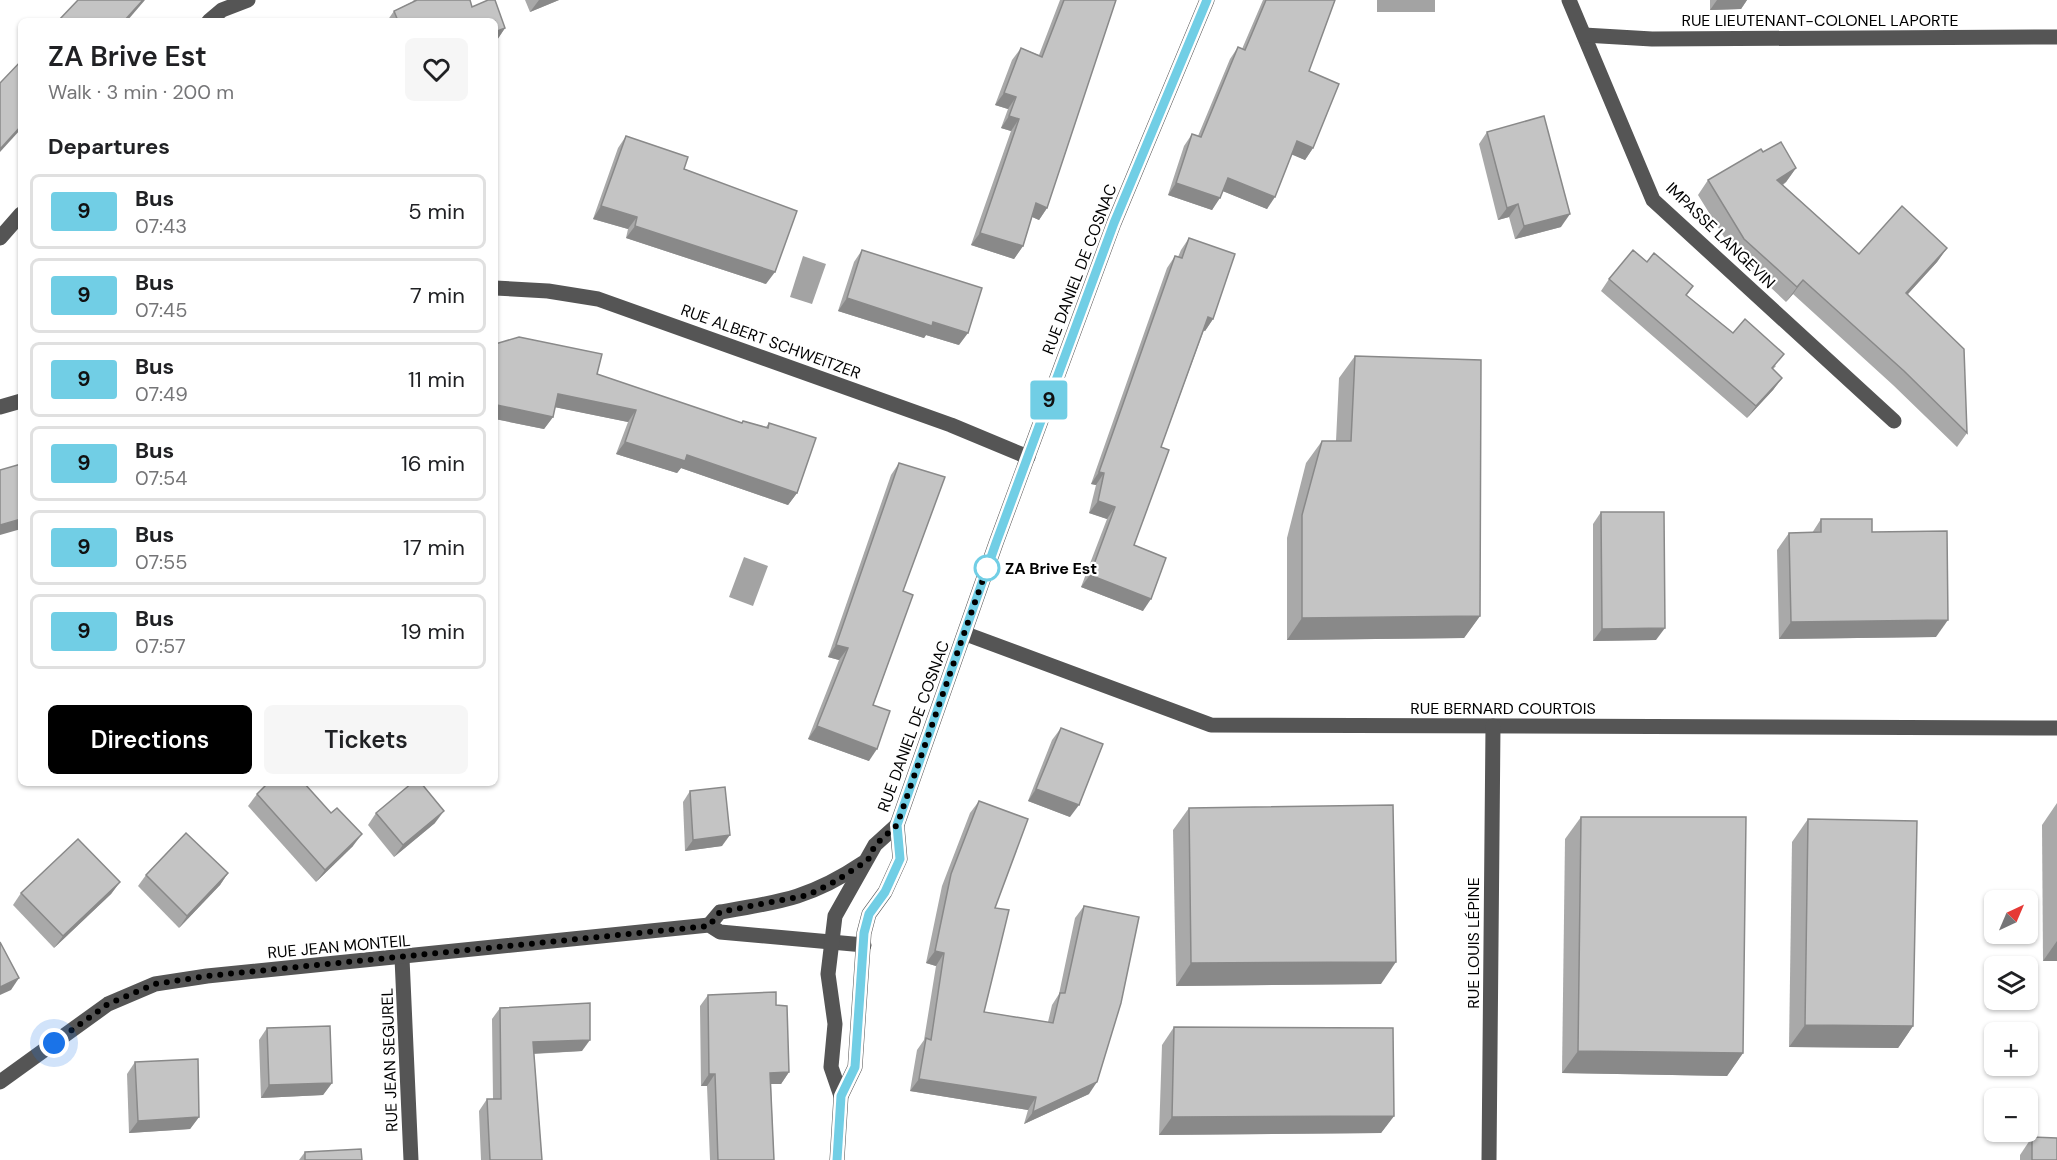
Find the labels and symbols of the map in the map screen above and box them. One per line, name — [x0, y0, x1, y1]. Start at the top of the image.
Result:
street label: RUE LIEUTENANT-COLONEL LAPORTE — [1681, 10, 1959, 31]
street label: IMPASSE LANGEVIN — [1661, 178, 1780, 293]
street label: RUE DANIEL DE COSNAC — [1037, 181, 1122, 357]
street label: RUE ALBERT SCHWEITZER — [678, 299, 864, 384]
line badge: 9 — [1030, 380, 1068, 420]
marker: ZA Brive Est — [974, 555, 1000, 581]
place label: ZA Brive Est — [1005, 558, 1097, 579]
street label: RUE DANIEL DE COSNAC — [873, 638, 954, 815]
street label: RUE BERNARD COURTOIS — [1410, 698, 1596, 719]
street label: RUE LOUIS LÉPINE — [1463, 877, 1484, 1009]
north arrow — [1984, 890, 2038, 944]
street label: RUE JEAN MONTEIL — [267, 930, 411, 963]
street label: RUE JEAN SEGUREL — [376, 988, 403, 1132]
your location — [39, 1028, 69, 1058]

